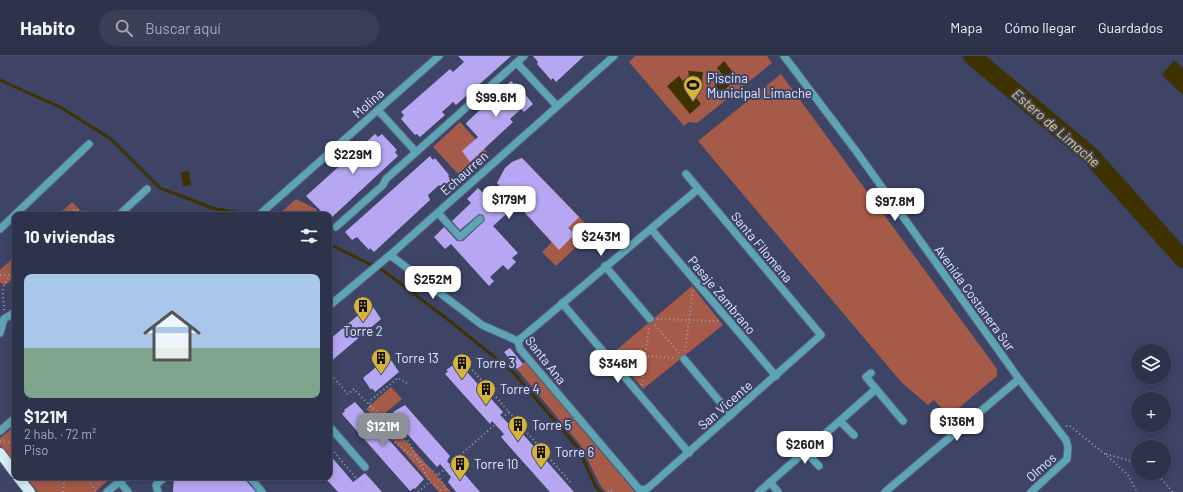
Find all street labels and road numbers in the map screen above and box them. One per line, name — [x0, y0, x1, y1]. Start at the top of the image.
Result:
street label: Molina — [349, 85, 387, 121]
street label: Echaurren — [437, 147, 491, 199]
street label: Santa Filomena — [728, 208, 796, 286]
street label: Avenida Costanera Sur — [931, 242, 1019, 354]
street label: Pasaje Zambrano — [685, 253, 759, 337]
street label: Santa Ana — [522, 333, 570, 387]
street label: San Vicente — [694, 377, 756, 433]
street label: Olmos — [1023, 449, 1059, 485]

